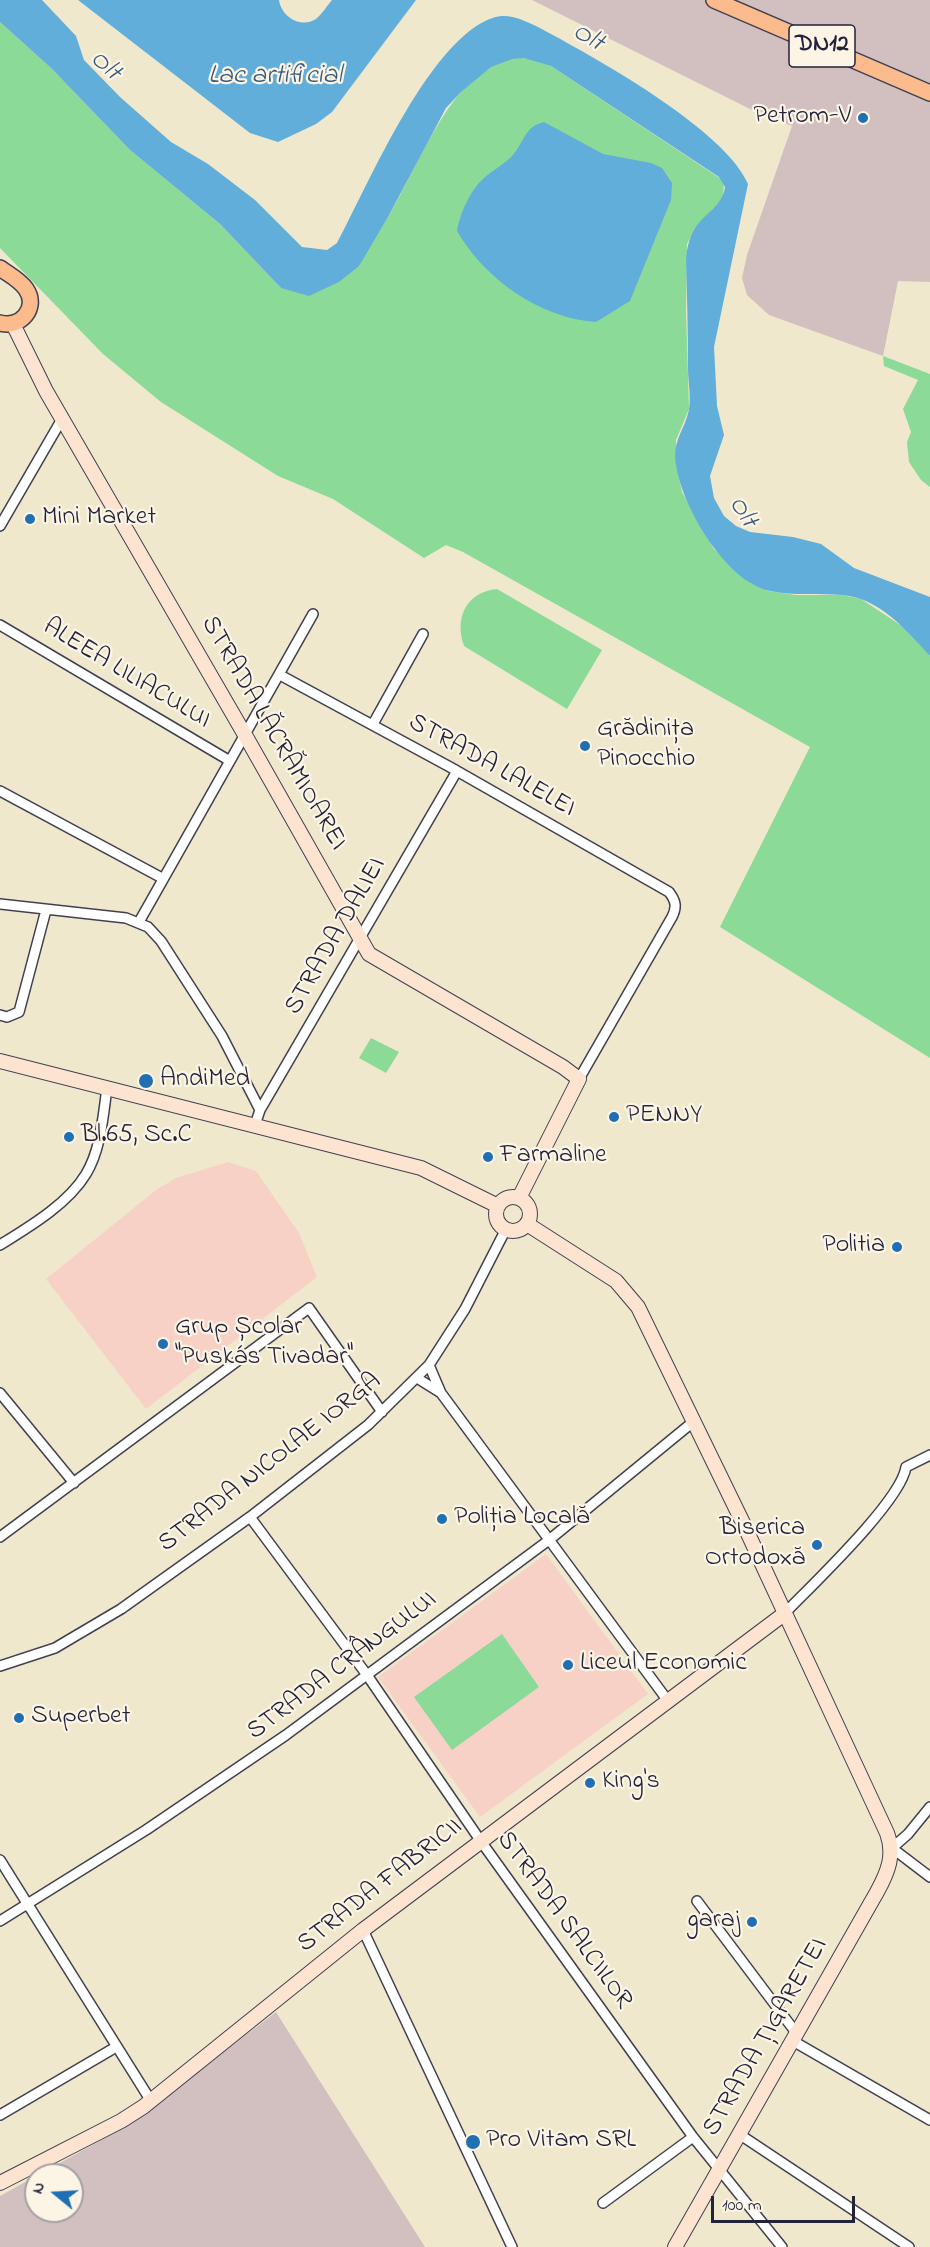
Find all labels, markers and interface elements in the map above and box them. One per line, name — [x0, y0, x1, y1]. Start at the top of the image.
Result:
water label: Olt — [565, 17, 609, 61]
road number: DN12 — [789, 25, 855, 67]
water label: Olt — [82, 44, 126, 90]
water label: Lac artificial — [208, 62, 342, 94]
place label: Petrom-V — [753, 102, 851, 134]
marker: Petrom-V — [856, 111, 870, 125]
water label: Olt — [719, 491, 763, 535]
place label: Mini Market — [42, 503, 156, 535]
marker: Mini Market — [23, 512, 37, 526]
street label: STRADA LĂCRĂMIOAREI — [192, 611, 352, 857]
street label: ALEEA LILIACULUI — [37, 613, 215, 737]
street label: STRADA LALELEI — [402, 708, 580, 826]
place label: Grădinița Pinocchio — [597, 715, 695, 776]
marker: Grădinița Pinocchio — [578, 739, 592, 753]
street label: STRADA DALIEI — [279, 853, 395, 1021]
place label: AndiMed — [160, 1065, 250, 1097]
marker: AndiMed — [137, 1072, 155, 1090]
place label: PENNY — [626, 1101, 702, 1133]
marker: PENNY — [607, 1110, 621, 1124]
place label: Bl.65, Sc.C — [81, 1121, 192, 1153]
marker: Bl.65, Sc.C — [62, 1130, 76, 1144]
place label: Farmaline — [500, 1141, 607, 1173]
marker: Farmaline — [481, 1150, 495, 1164]
place label: Politia — [822, 1231, 885, 1263]
marker: Politia — [890, 1240, 904, 1254]
place label: Grup Școlar "Puskás Tivadar" — [175, 1313, 353, 1374]
marker: Grup Școlar "Puskás Tivadar" — [156, 1337, 170, 1351]
street label: STRADA NICOLAE IORGA — [153, 1367, 389, 1561]
place label: Poliția Locală — [454, 1503, 589, 1535]
marker: Poliția Locală — [435, 1512, 449, 1526]
place label: Biserica Ortodoxă — [705, 1514, 805, 1576]
marker: Biserica Ortodoxă — [810, 1538, 824, 1552]
street label: STRADA CRÂNGULUI — [242, 1586, 444, 1748]
place label: Liceul Economic — [580, 1649, 747, 1681]
marker: Liceul Economic — [561, 1658, 575, 1672]
place label: Superbet — [31, 1702, 130, 1734]
marker: Superbet — [12, 1711, 26, 1725]
place label: King's — [602, 1767, 660, 1799]
marker: King's — [583, 1776, 597, 1790]
street label: STRADA FABRICII — [292, 1813, 470, 1961]
street label: STRADA SALCIILOR — [488, 1826, 638, 2016]
place label: garaj — [687, 1906, 740, 1938]
marker: garaj — [745, 1915, 759, 1929]
street label: STRADA ȚIGARETEI — [698, 1933, 836, 2143]
place label: Pro Vitam SRL — [486, 2126, 636, 2158]
marker: Pro Vitam SRL — [464, 2133, 482, 2151]
north arrow — [24, 2163, 84, 2223]
text: N — [26, 2179, 52, 2197]
scale bar — [714, 2184, 858, 2222]
text: 100 m — [722, 2193, 762, 2219]

